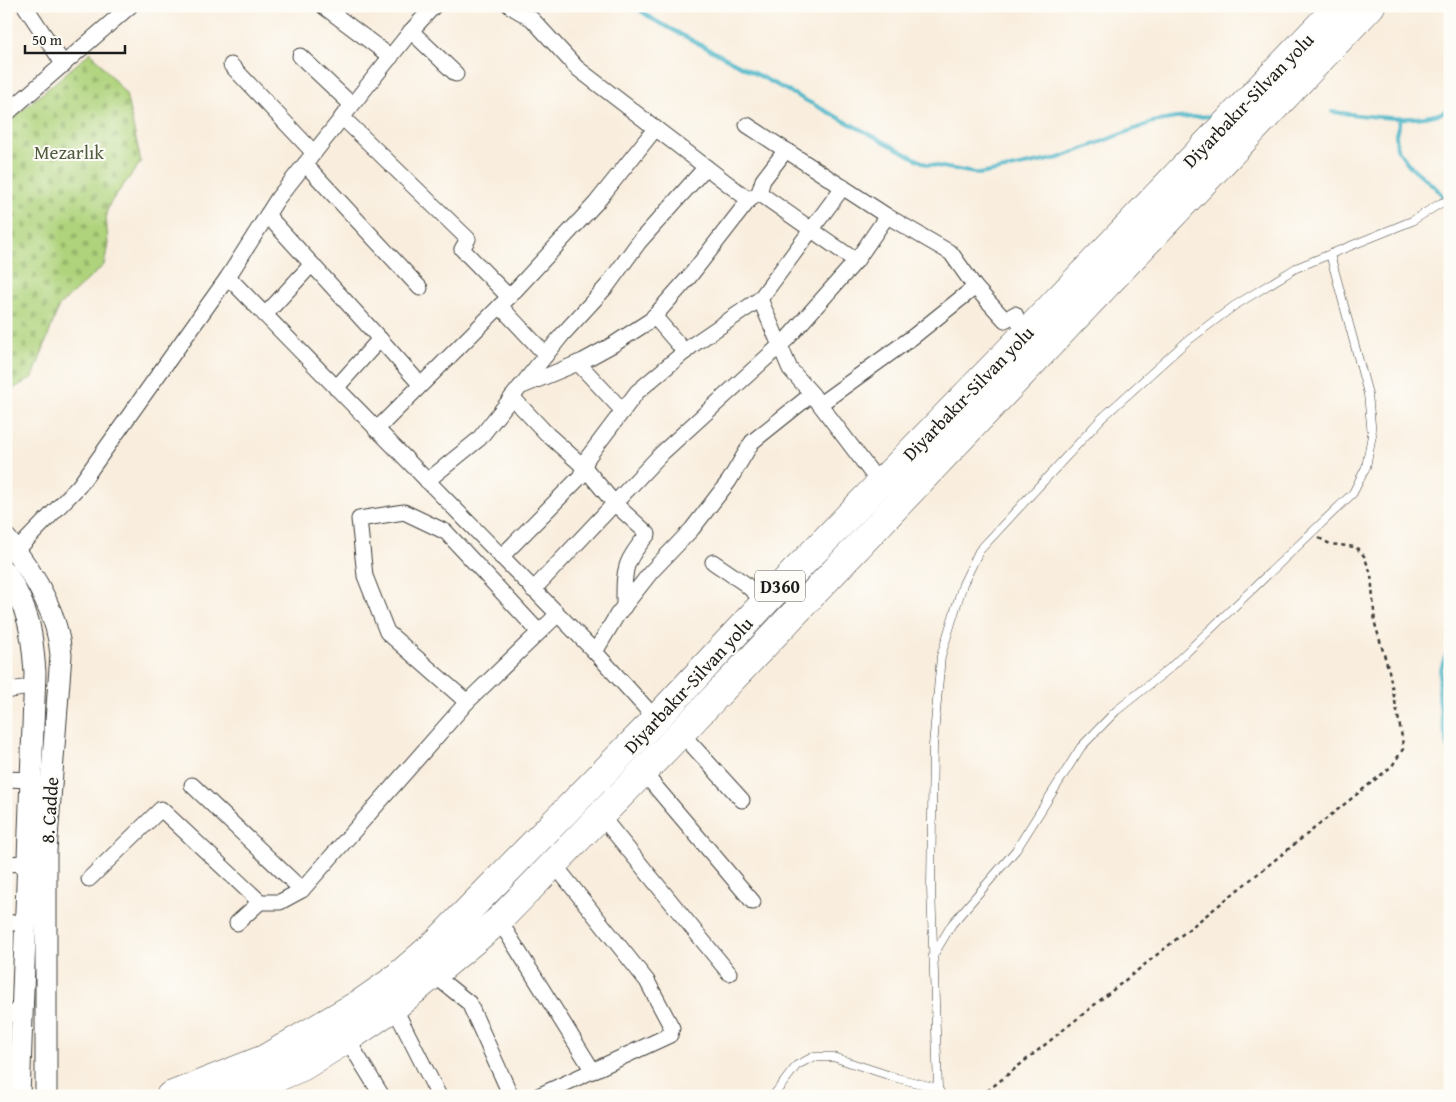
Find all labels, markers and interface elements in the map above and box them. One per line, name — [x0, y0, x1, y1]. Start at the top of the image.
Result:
scale bar — [25, 22, 125, 54]
street label: Diyarbakır-Silvan yolu — [1176, 26, 1320, 174]
text: 50 m — [32, 29, 63, 50]
park label: Mezarlık — [34, 138, 104, 166]
street label: Diyarbakır-Silvan yolu — [896, 319, 1040, 467]
road number: D360 — [755, 570, 805, 602]
street label: Diyarbakır-Silvan yolu — [617, 610, 760, 760]
street label: 8. Cadde — [33, 776, 65, 844]

